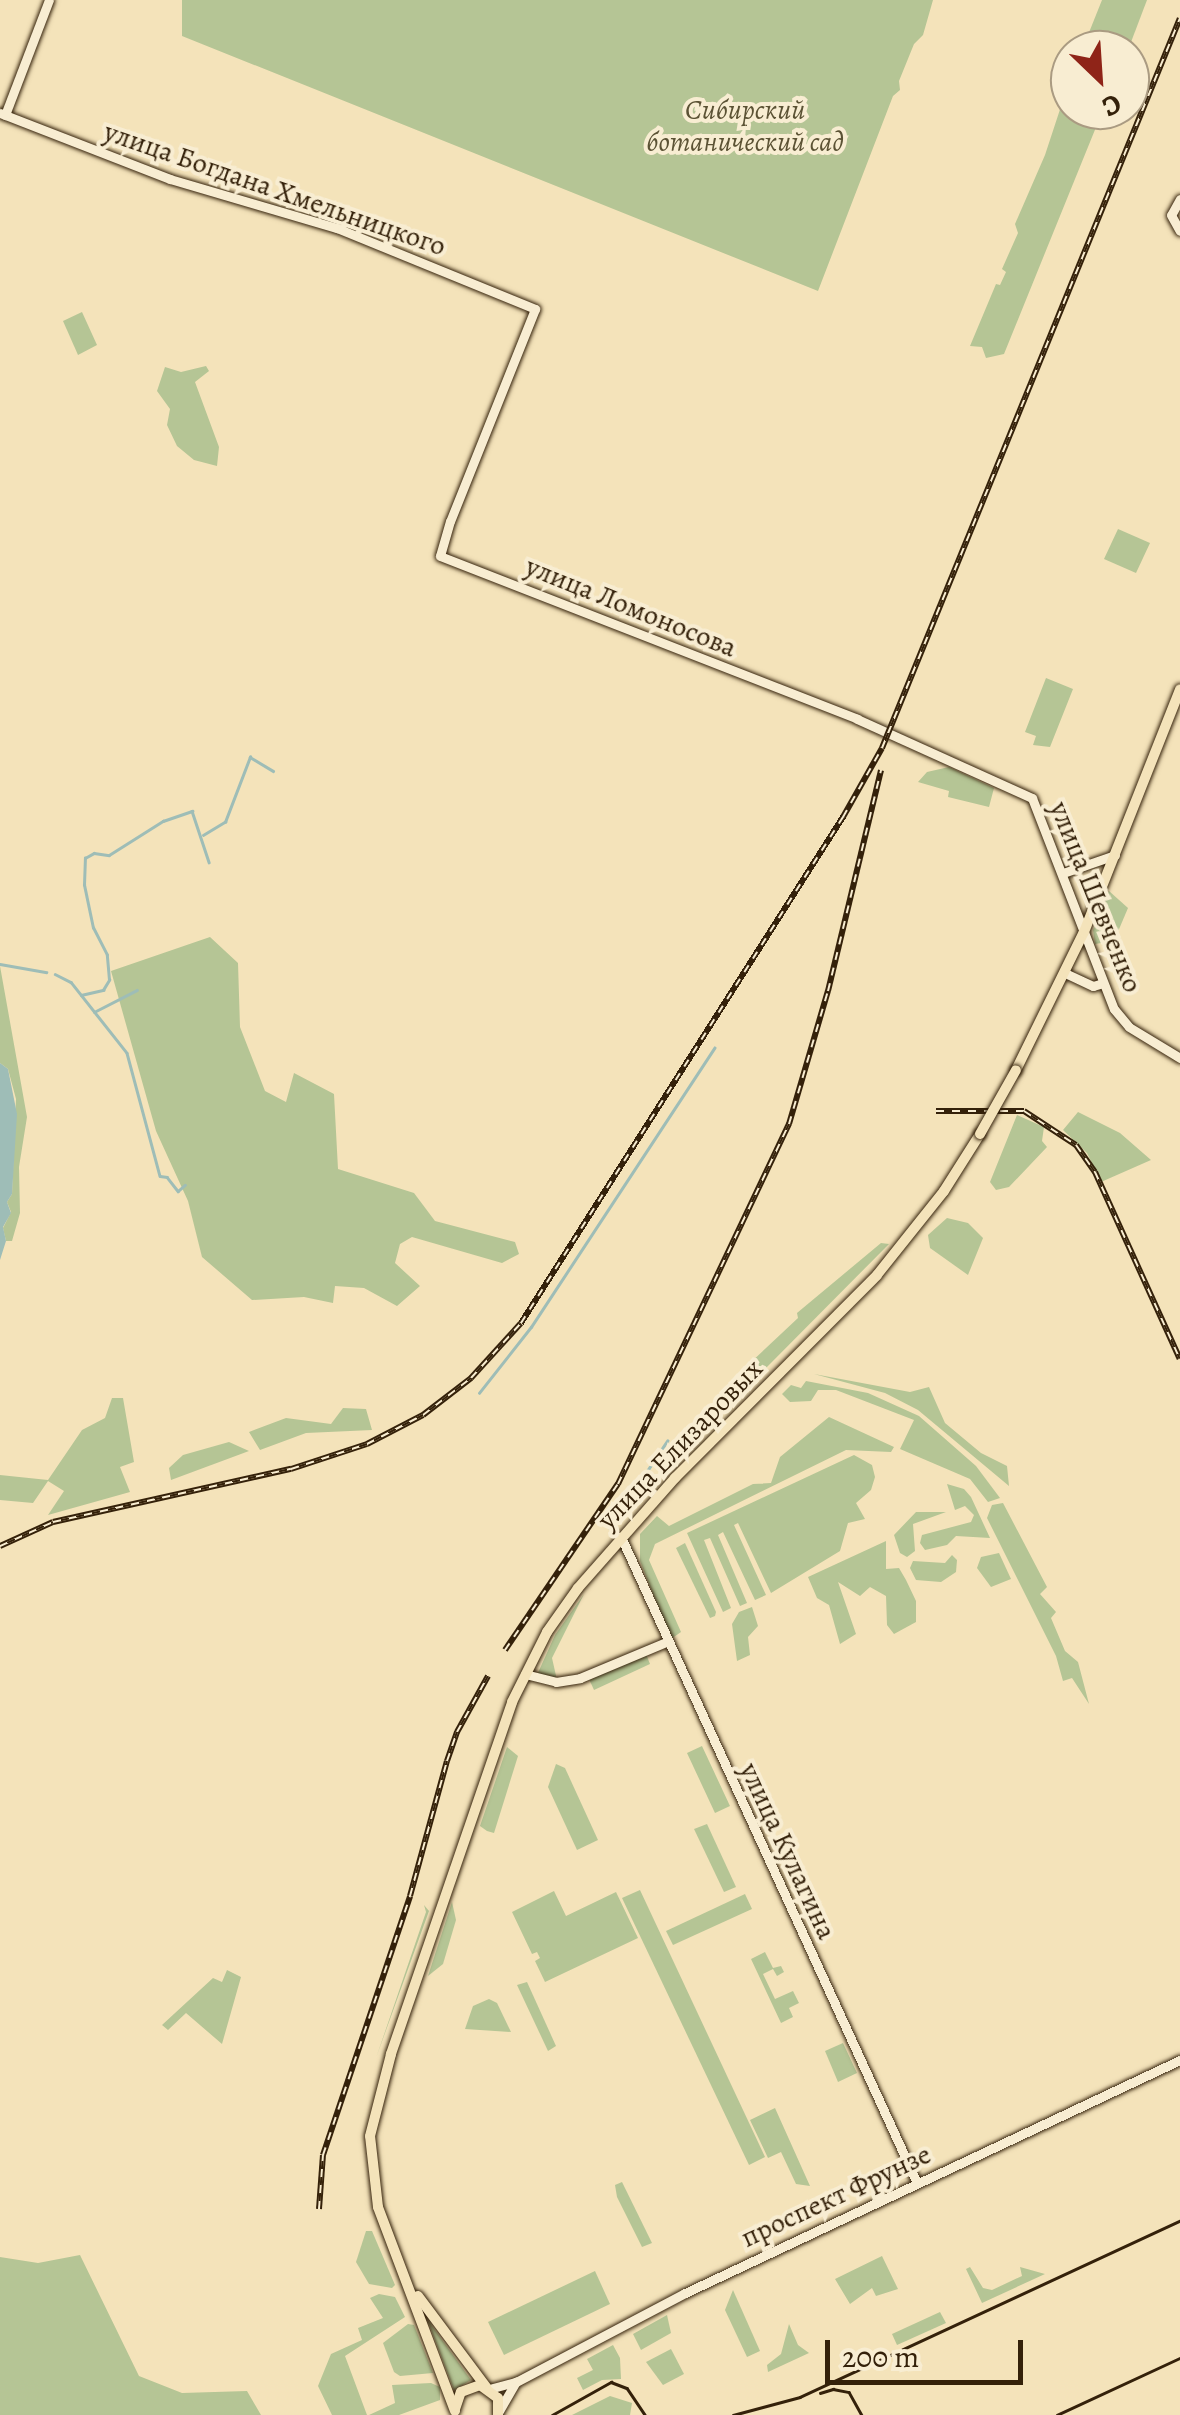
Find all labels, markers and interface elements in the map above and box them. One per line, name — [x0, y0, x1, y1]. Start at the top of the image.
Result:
north arrow — [1050, 30, 1150, 130]
text: С — [1096, 85, 1128, 126]
park label: Сибирский ботанический сад — [646, 93, 844, 159]
street label: улица Богдана Хмельницкого — [100, 115, 450, 263]
street label: улица Ломоносова — [521, 549, 741, 665]
street label: улица Шевченко — [1042, 797, 1150, 997]
street label: улица Елизаровых — [590, 1352, 770, 1536]
street label: улица Кулагина — [732, 1757, 844, 1945]
street label: проспект Фрунзе — [736, 2137, 936, 2255]
scale bar — [830, 2320, 1028, 2382]
text: 200 m — [842, 2337, 919, 2377]

